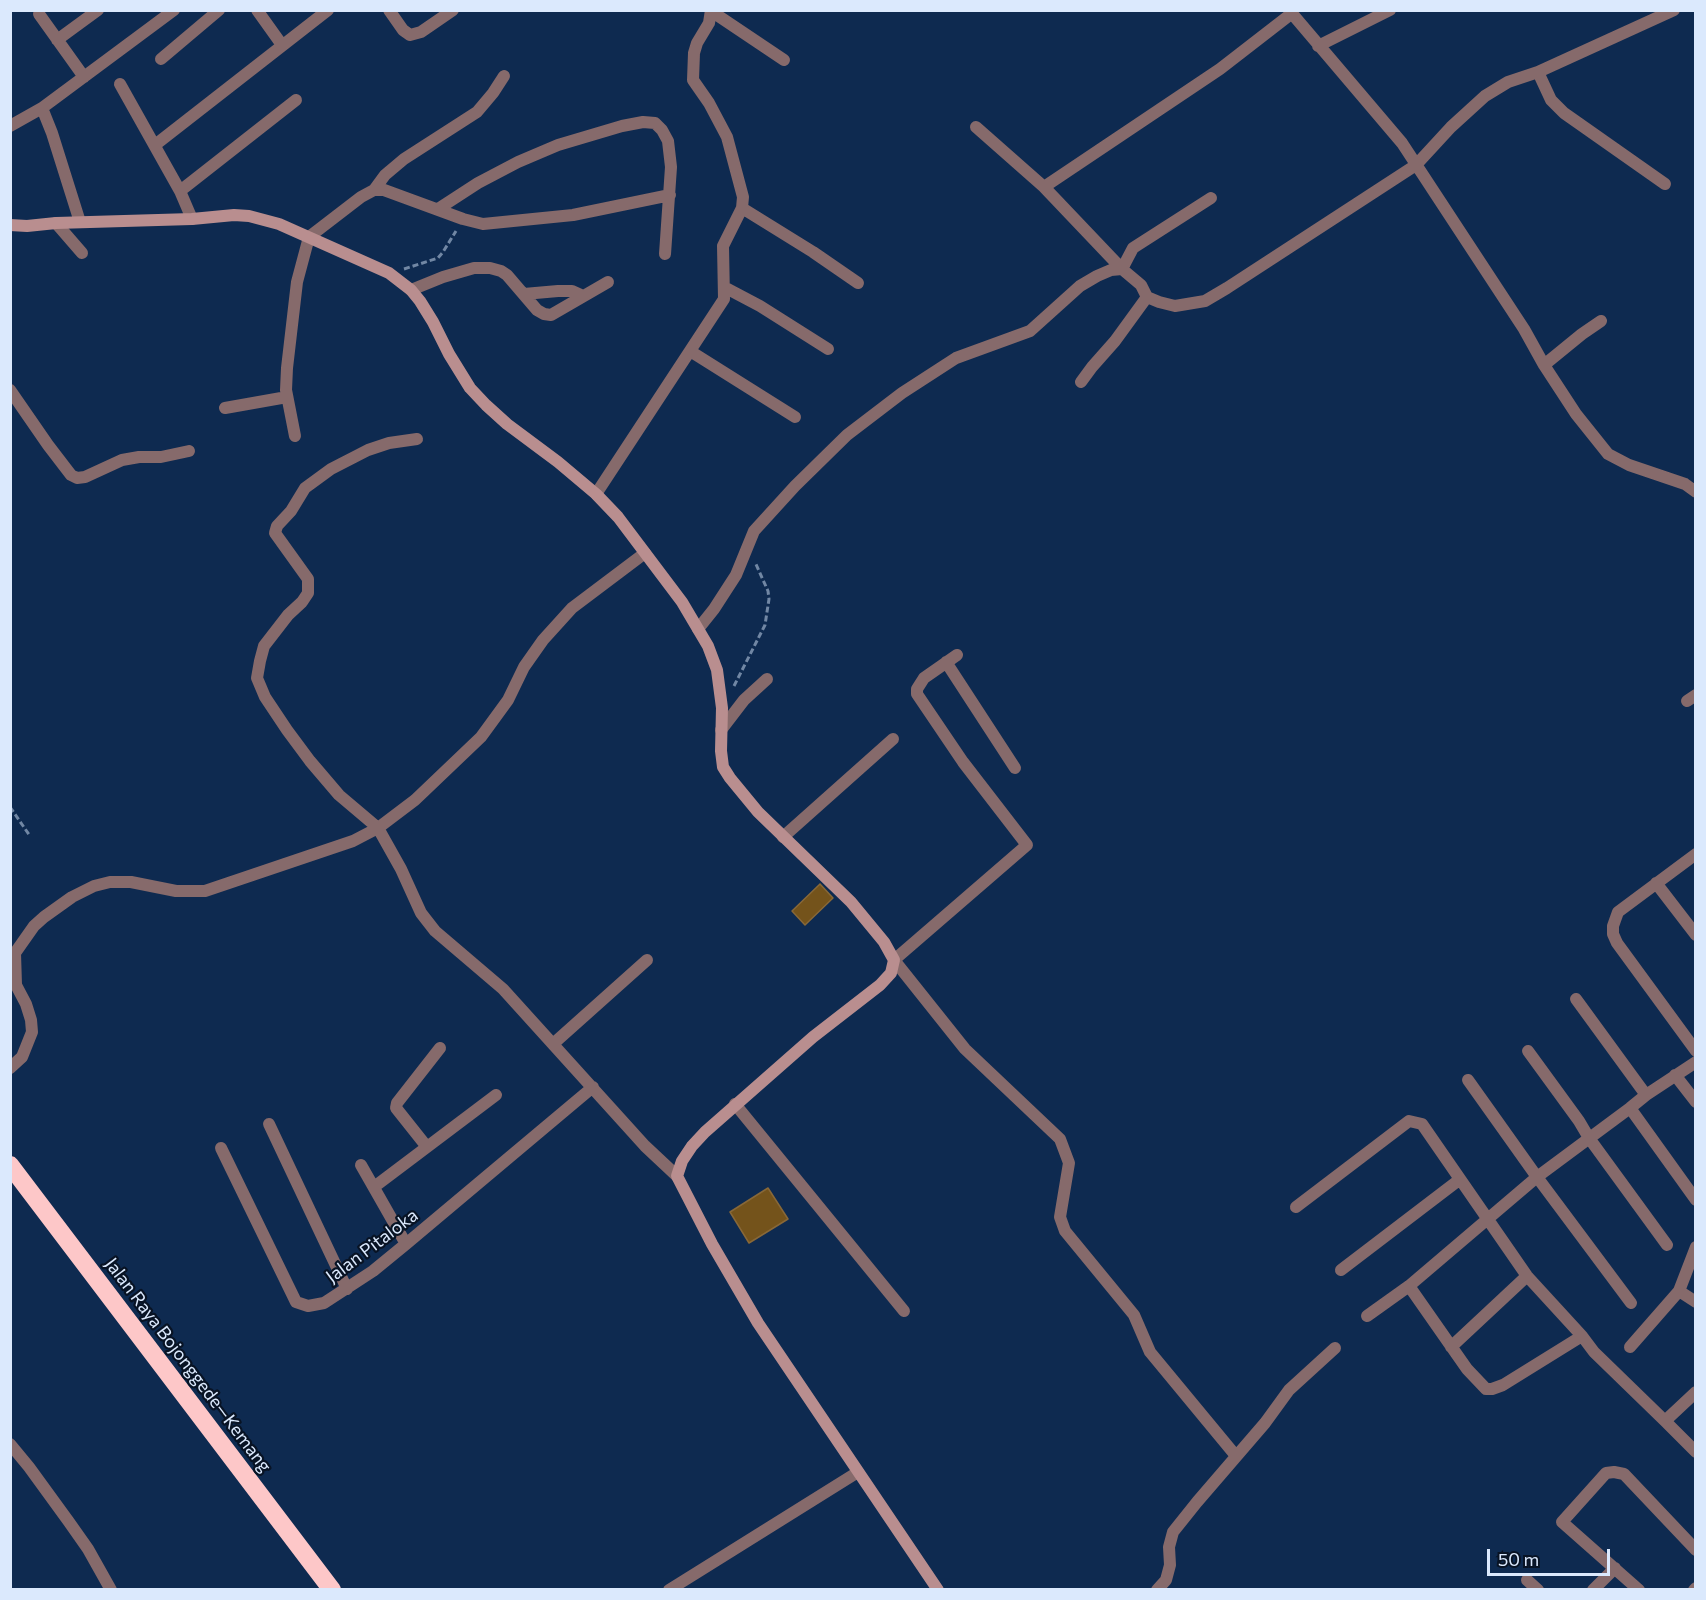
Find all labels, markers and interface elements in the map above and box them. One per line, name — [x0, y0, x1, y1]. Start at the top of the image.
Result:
street label: Jalan Pitaloka — [322, 1204, 422, 1288]
street label: Jalan Raya Bojonggede—Kemang — [100, 1254, 276, 1476]
scale bar — [1490, 1537, 1613, 1575]
text: 50 m — [1498, 1548, 1539, 1570]

